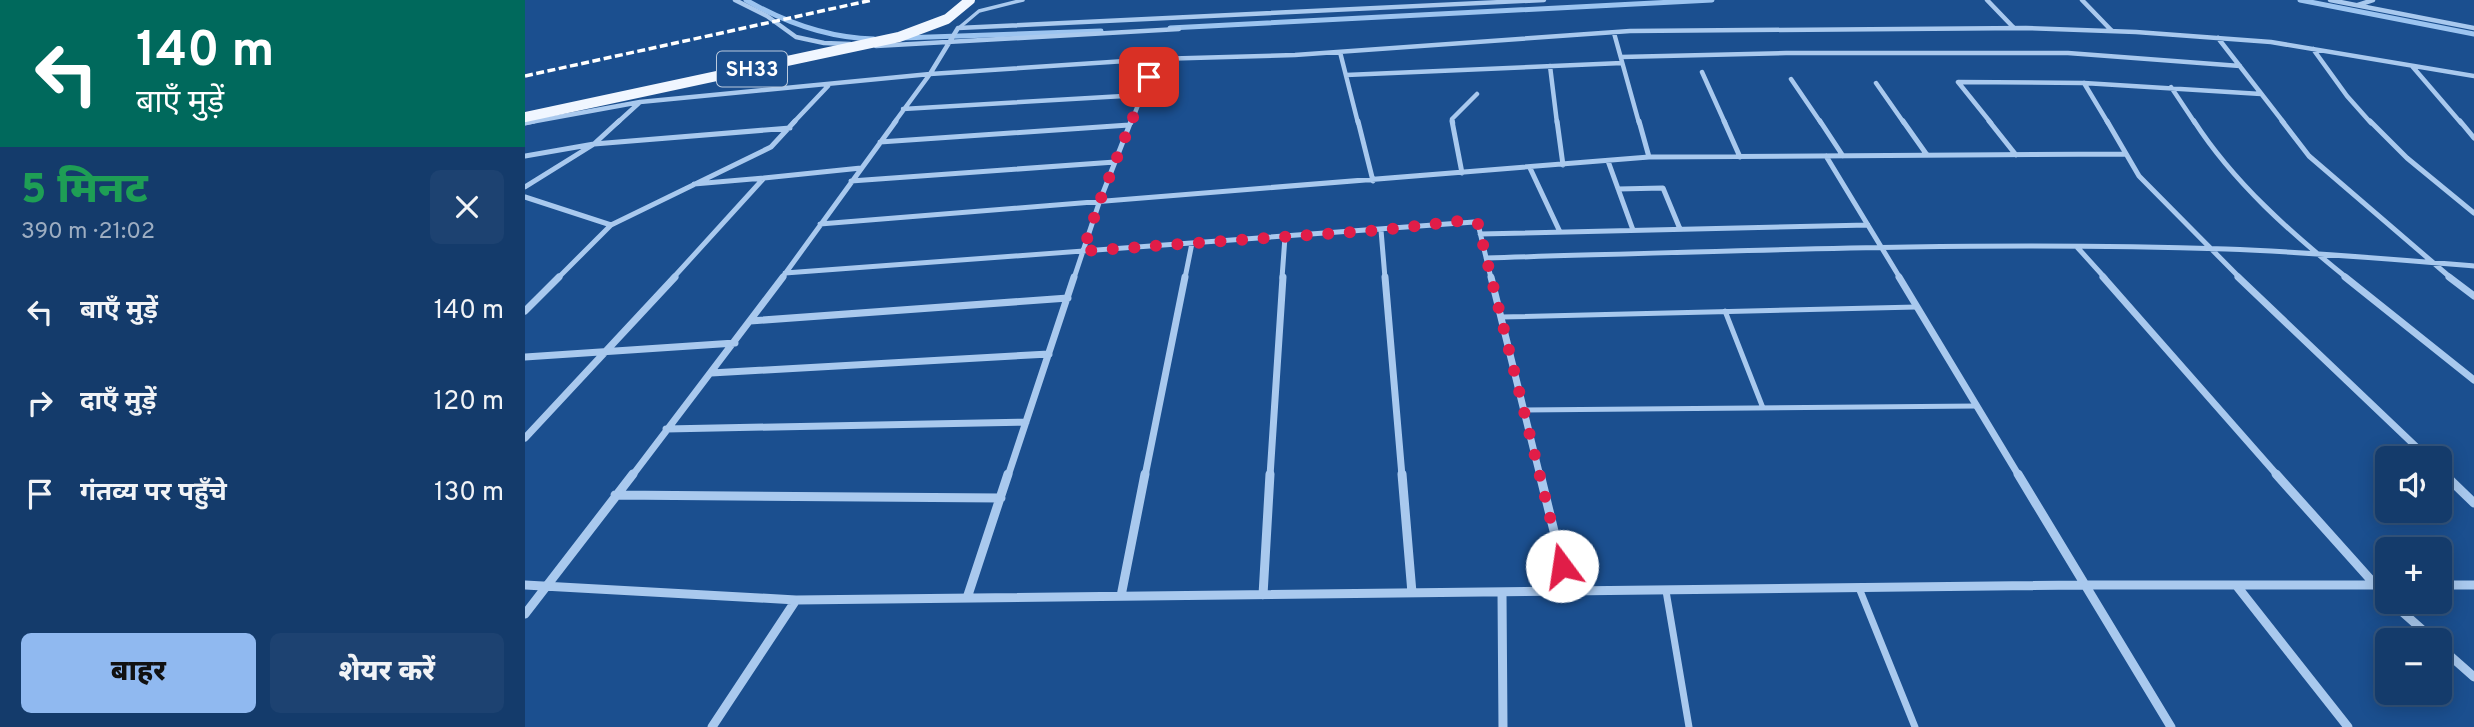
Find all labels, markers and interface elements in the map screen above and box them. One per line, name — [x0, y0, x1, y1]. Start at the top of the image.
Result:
text: 140 m — [136, 22, 275, 84]
icon: left — [21, 28, 112, 119]
pin — [1119, 47, 1179, 107]
road number: SH33 — [717, 52, 787, 86]
icon: arrive — [1130, 58, 1168, 96]
text: बाएँ मुड़ें — [136, 84, 224, 124]
text: 5 मिनट — [21, 165, 148, 218]
button: close — [430, 170, 504, 244]
text: 390 m · 21:02 — [21, 218, 155, 247]
icon: left — [21, 293, 59, 331]
text: बाएँ मुड़ें — [80, 295, 158, 328]
text: 140 m — [434, 295, 504, 328]
icon: right — [21, 384, 59, 422]
text: दाएँ मुड़ें — [80, 386, 156, 419]
text: 120 m — [434, 386, 504, 419]
map controls — [2375, 446, 2452, 705]
button: sound — [2375, 446, 2452, 523]
icon: arrive — [21, 475, 59, 513]
text: गंतव्य पर पहुँचे — [80, 477, 227, 510]
text: 130 m — [434, 477, 504, 510]
position arrow — [1525, 529, 1599, 603]
button: + — [2375, 537, 2452, 614]
button: − — [2375, 628, 2452, 705]
button: बाहर — [21, 633, 256, 713]
button: शेयर करें — [270, 633, 504, 713]

